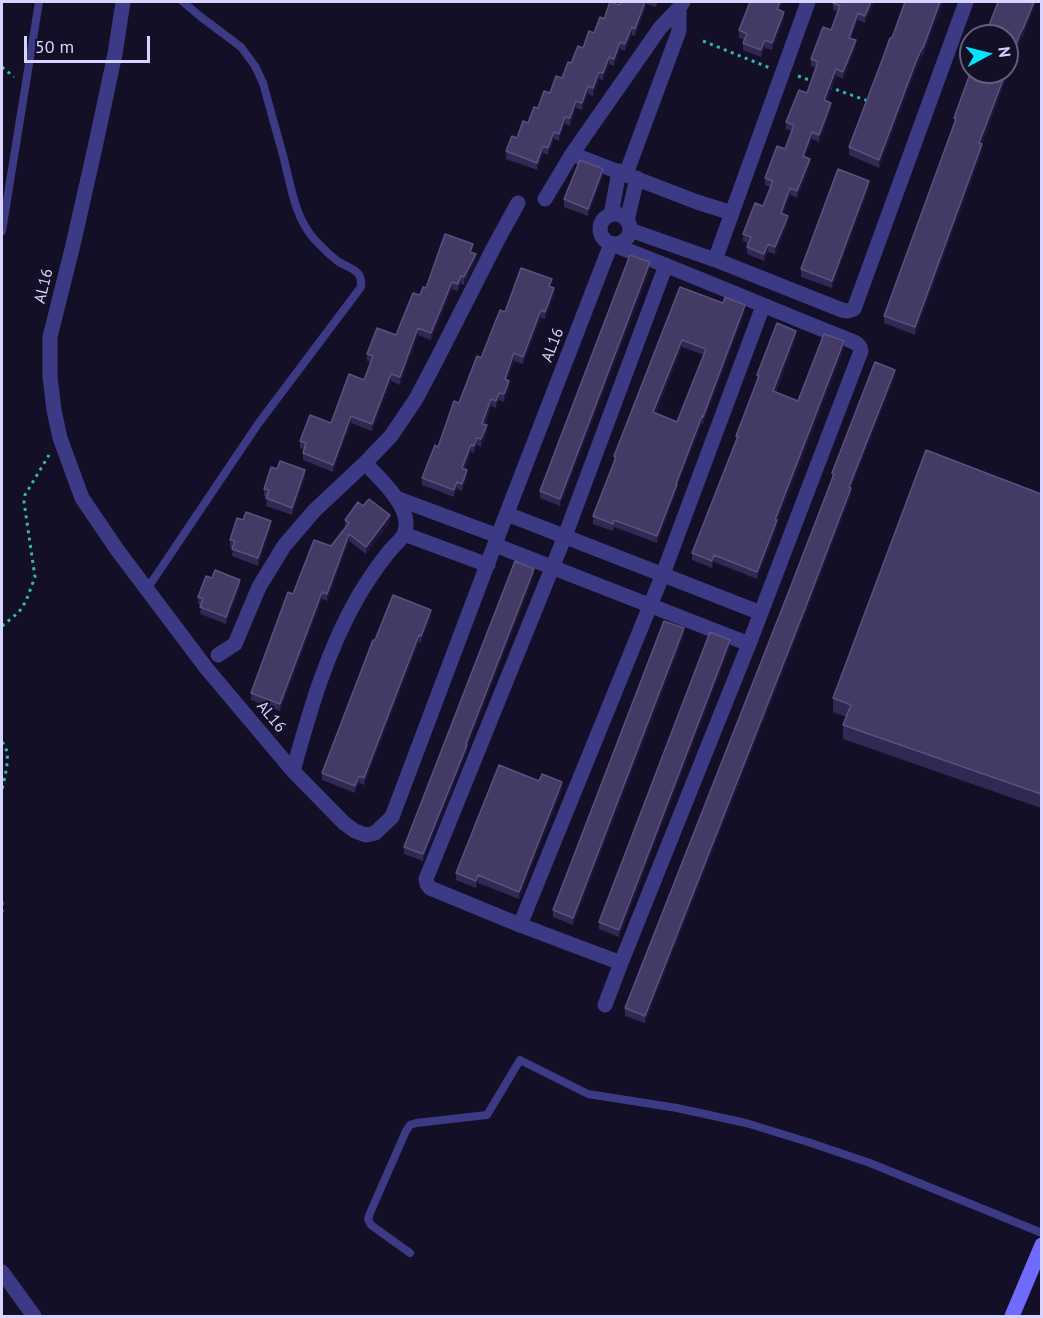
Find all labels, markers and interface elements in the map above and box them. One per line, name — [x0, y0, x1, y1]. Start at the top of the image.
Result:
scale bar — [27, 24, 153, 62]
north arrow — [959, 24, 1019, 84]
text: 50 m — [35, 35, 74, 58]
text: N — [994, 46, 1015, 58]
street label: AL16 — [30, 267, 58, 305]
street label: AL16 — [538, 325, 568, 365]
street label: AL16 — [252, 697, 290, 737]

